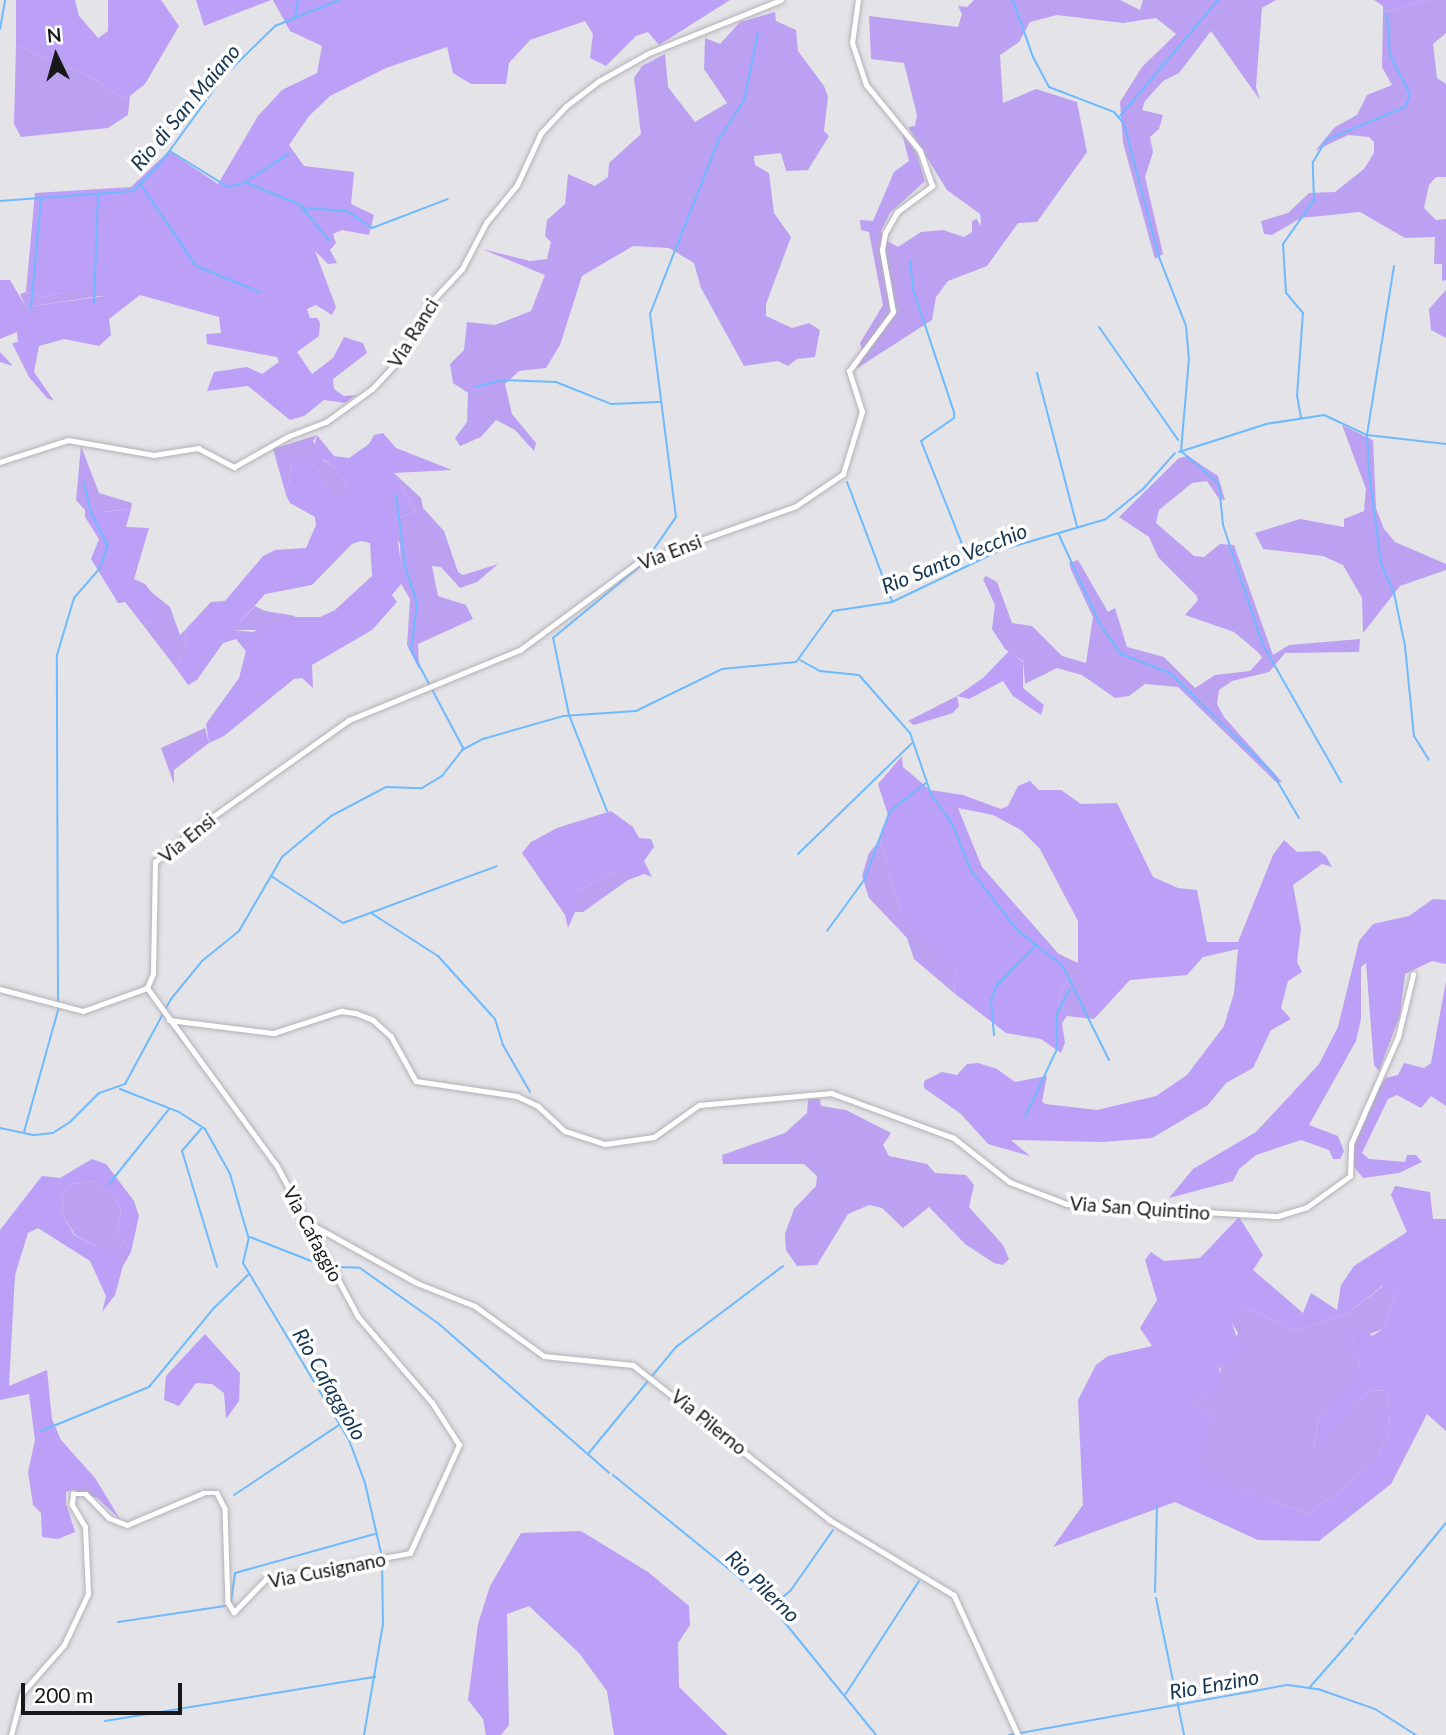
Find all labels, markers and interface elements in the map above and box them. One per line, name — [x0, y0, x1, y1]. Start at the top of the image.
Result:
north arrow — [21, 21, 91, 91]
text: N — [46, 22, 62, 47]
water label: Rio di San Maiano — [125, 39, 245, 175]
street label: Via Ranci — [383, 294, 443, 372]
water label: Rio Santo Vecchio — [877, 517, 1031, 599]
street label: Via Ensi — [635, 530, 705, 574]
street label: Via Ensi — [154, 808, 220, 868]
street label: Via Cafaggio — [278, 1182, 348, 1286]
street label: Via San Quintino — [1069, 1192, 1211, 1224]
water label: Rio Cafaggiolo — [288, 1324, 372, 1444]
street label: Via Pilerno — [667, 1385, 751, 1459]
water label: Rio Pilerno — [721, 1545, 805, 1627]
street label: Via Cusignano — [266, 1547, 388, 1593]
water label: Rio Enzino — [1167, 1664, 1261, 1704]
scale bar — [24, 1668, 186, 1712]
text: 200 m — [34, 1682, 93, 1707]

